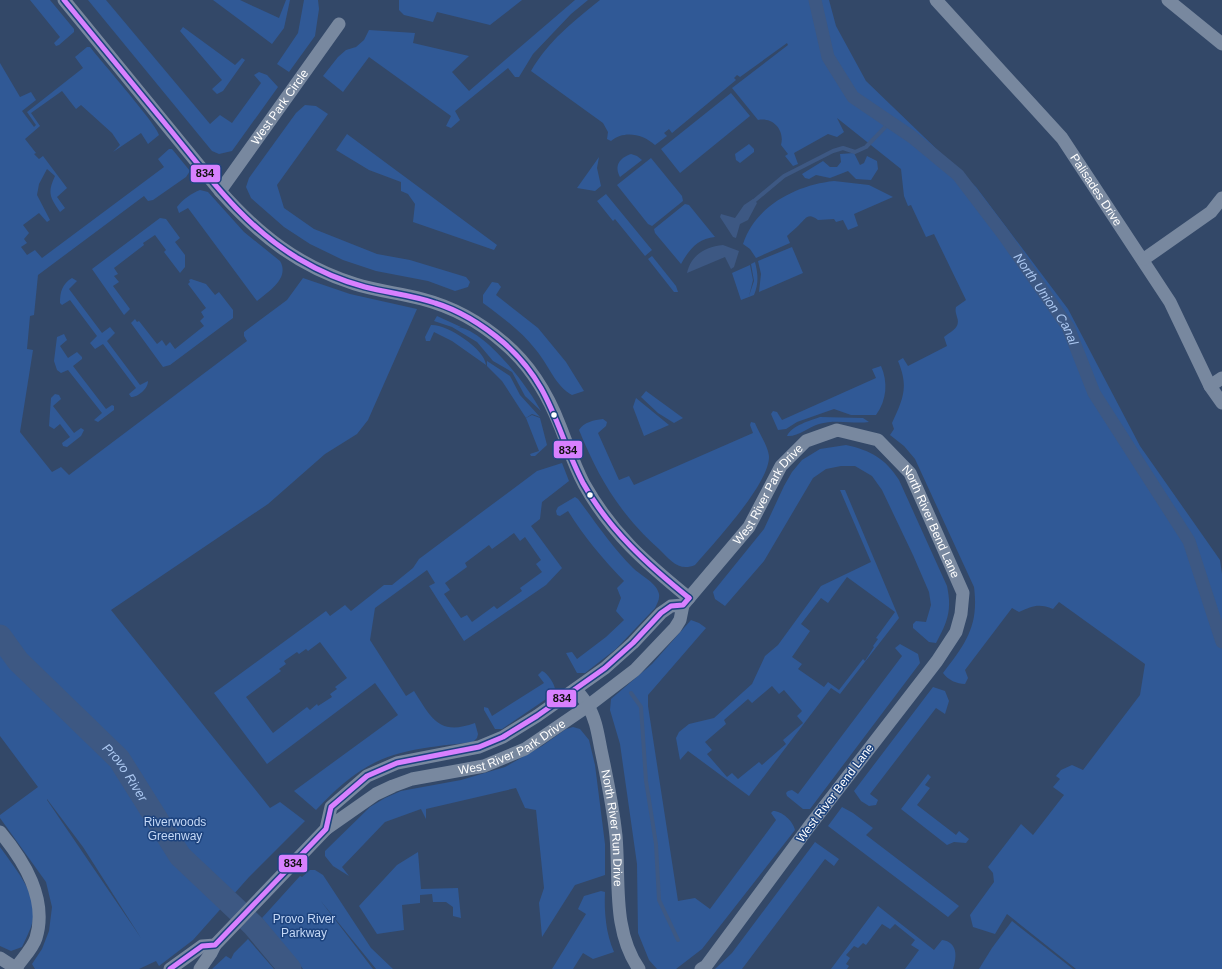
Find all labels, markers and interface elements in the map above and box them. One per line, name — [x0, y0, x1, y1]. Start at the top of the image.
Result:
street label: West Park Circle — [248, 66, 312, 148]
street label: Palisades Drive — [1067, 151, 1125, 229]
line badge: 834 — [190, 164, 221, 183]
text: 834 — [196, 167, 215, 179]
water label: North Union Canal — [1011, 250, 1082, 348]
unlabelled marker — [549, 410, 559, 420]
line badge: 834 — [553, 440, 583, 459]
street label: West River Park Drive — [730, 441, 806, 547]
text: 834 — [559, 444, 578, 456]
street label: North River Bend Lane — [899, 462, 963, 580]
unlabelled marker — [585, 490, 595, 500]
line badge: 834 — [546, 689, 577, 708]
text: 834 — [553, 692, 572, 704]
street label: West River Park Drive — [457, 716, 568, 778]
water label: Provo River — [99, 740, 151, 805]
street label: West River Bend Lane — [793, 741, 877, 845]
street label: North River Run Drive — [598, 768, 625, 887]
park label: Riverwoods Greenway — [144, 815, 206, 843]
line badge: 834 — [278, 854, 308, 873]
text: 834 — [284, 857, 303, 869]
park label: Provo River Parkway — [273, 912, 335, 940]

